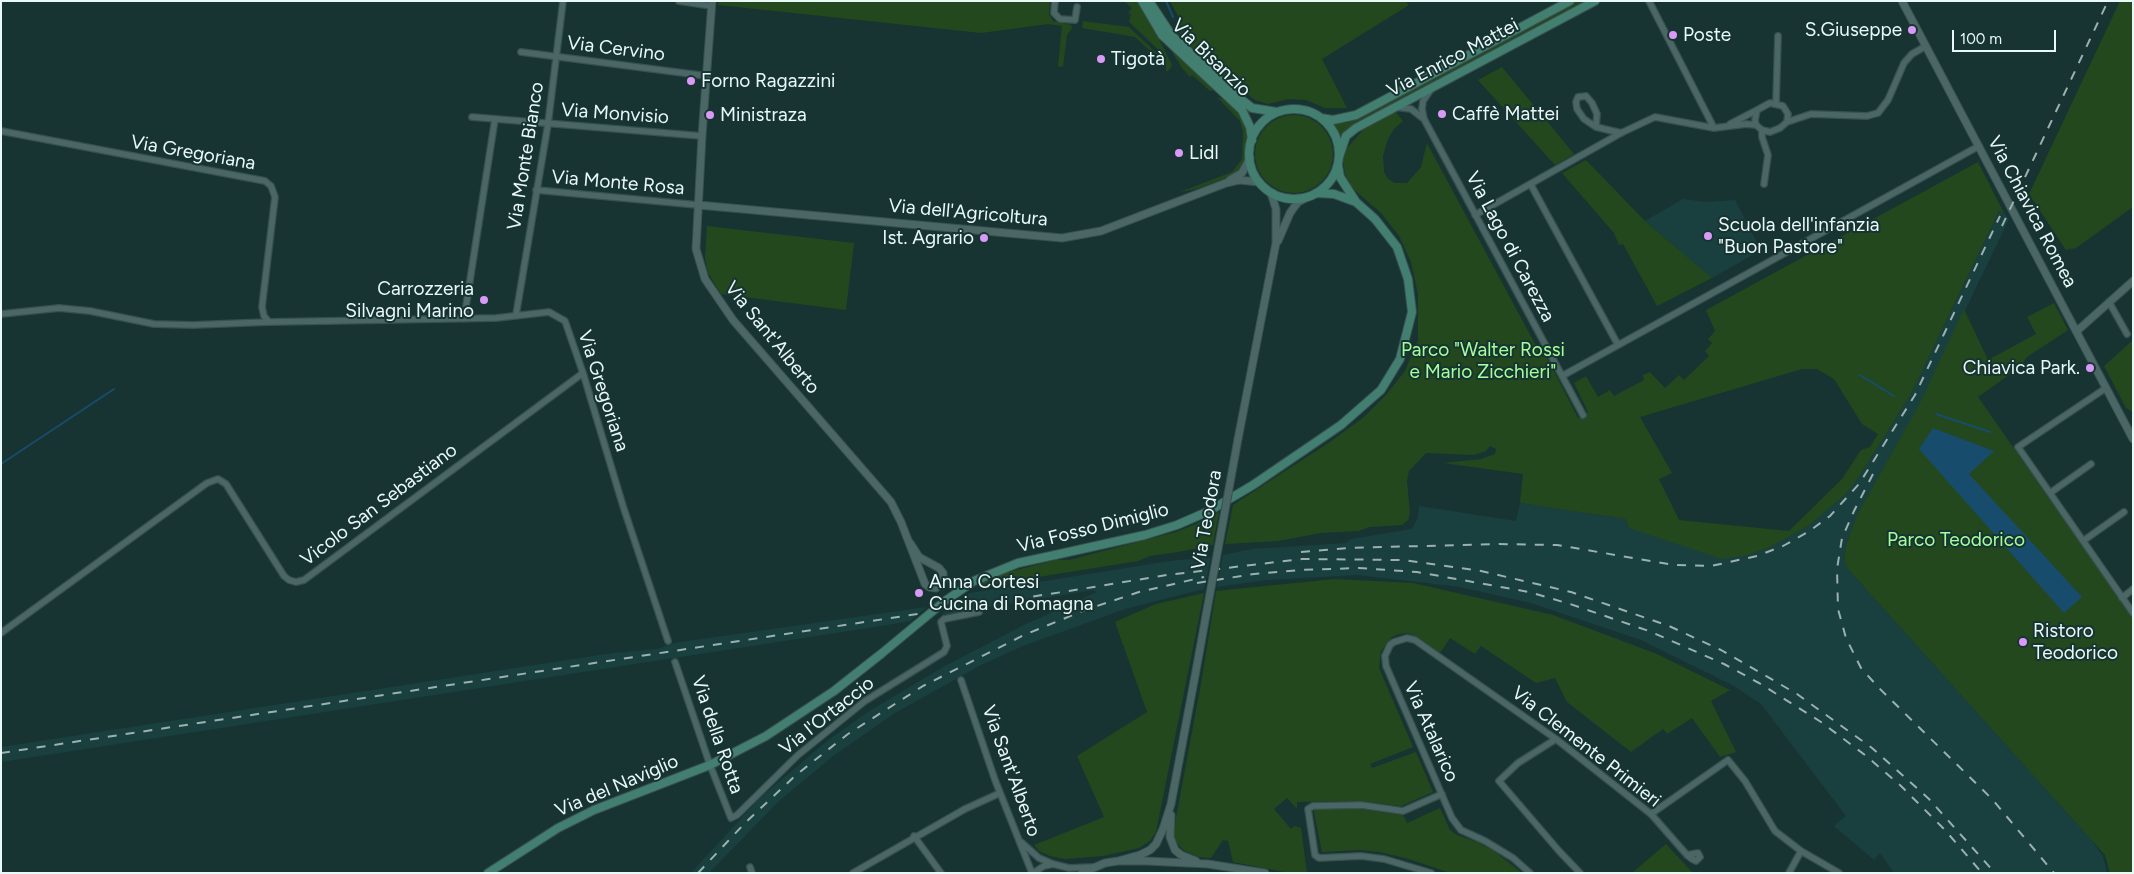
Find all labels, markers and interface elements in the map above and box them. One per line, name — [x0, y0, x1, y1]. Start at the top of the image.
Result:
street label: Via Bisanzio — [1166, 14, 1256, 102]
street label: Via Enrico Mattei — [1383, 14, 1523, 102]
place label: S.Giuseppe — [1805, 19, 1902, 41]
scale bar — [1954, 20, 2058, 52]
place label: Poste — [1683, 24, 1731, 46]
marker: S.Giuseppe — [1906, 24, 1918, 36]
marker: Poste — [1667, 29, 1679, 41]
text: 100 m — [1960, 30, 2002, 48]
street label: Via Cervino — [566, 32, 666, 66]
place label: Tigotà — [1111, 48, 1165, 70]
marker: Tigotà — [1095, 53, 1107, 65]
place label: Forno Ragazzini — [701, 70, 835, 92]
marker: Forno Ragazzini — [685, 75, 697, 87]
street label: Via Monte Bianco — [503, 80, 549, 232]
street label: Via Monvisio — [560, 99, 670, 129]
place label: Caffè Mattei — [1452, 103, 1559, 125]
place label: Ministraza — [720, 104, 807, 126]
marker: Caffè Mattei — [1436, 108, 1448, 120]
marker: Ministraza — [704, 109, 716, 121]
street label: Via Gregoriana — [129, 131, 257, 175]
street label: Via Chiavica Romea — [1982, 132, 2082, 292]
place label: Lidl — [1189, 142, 1219, 164]
marker: Lidl — [1173, 147, 1185, 159]
street label: Via Monte Rosa — [551, 166, 685, 200]
street label: Via Lago di Carezza — [1461, 168, 1559, 326]
street label: Via dell'Agricoltura — [887, 195, 1049, 231]
place label: Scuola dell'infanzia "Buon Pastore" — [1718, 214, 1879, 258]
place label: Ist. Agrario — [882, 227, 974, 249]
marker: Scuola dell'infanzia "Buon Pastore" — [1702, 230, 1714, 242]
marker: Ist. Agrario — [978, 232, 990, 244]
street label: Via Sant'Alberto — [720, 277, 824, 399]
place label: Carrozzeria Silvagni Marino — [345, 278, 474, 322]
marker: Carrozzeria Silvagni Marino — [478, 294, 490, 306]
street label: Via Gregoriana — [573, 327, 633, 455]
park label: Parco "Walter Rossi e Mario Zicchieri" — [1401, 339, 1565, 383]
place label: Chiavica Park. — [1963, 357, 2080, 379]
marker: Chiavica Park. — [2084, 362, 2096, 374]
street label: Vicolo San Sebastiano — [296, 439, 462, 571]
street label: Via Teodora — [1187, 468, 1227, 572]
street label: Via Fosso Dimiglio — [1015, 498, 1171, 558]
park label: Parco Teodorico — [1887, 529, 2025, 551]
place label: Anna Cortesi Cucina di Romagna — [929, 571, 1093, 615]
marker: Anna Cortesi Cucina di Romagna — [913, 587, 925, 599]
place label: Ristoro Teodorico — [2033, 620, 2118, 664]
marker: Ristoro Teodorico — [2017, 636, 2029, 648]
street label: Via l'Ortaccio — [775, 672, 879, 760]
street label: Via della Rotta — [686, 673, 748, 797]
street label: Via Atalarico — [1399, 678, 1463, 786]
street label: Via Clemente Primieri — [1507, 682, 1665, 812]
street label: Via Sant'Alberto — [977, 702, 1045, 840]
street label: Via del Naviglio — [552, 750, 682, 822]

